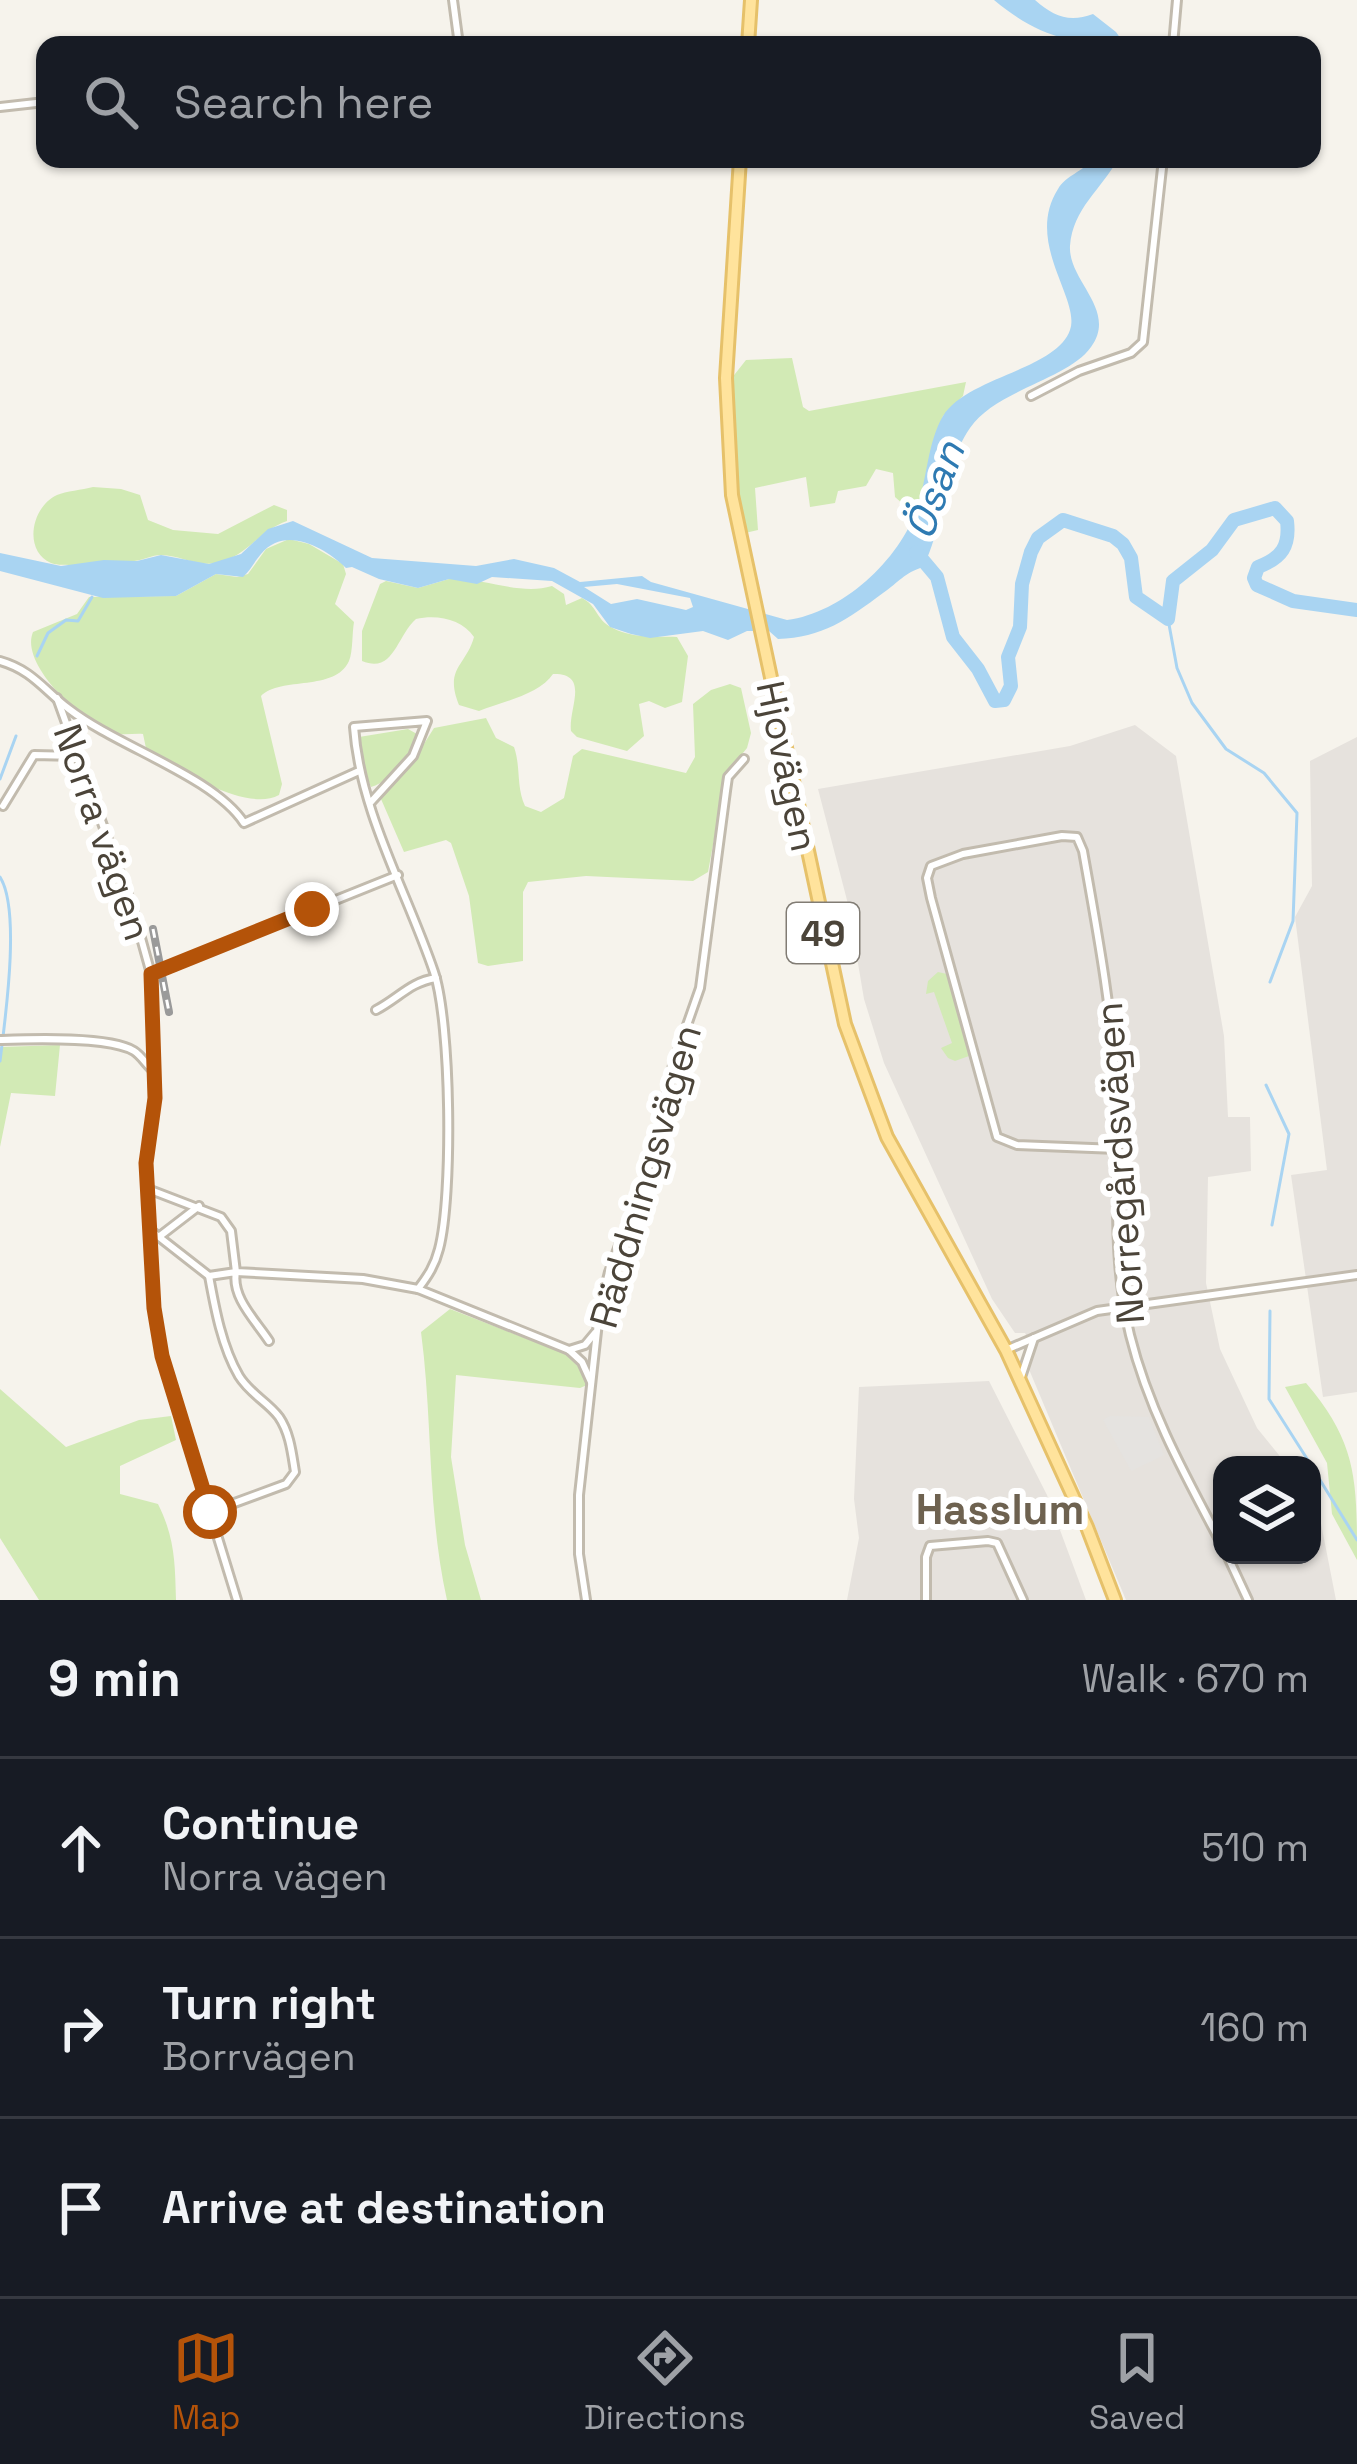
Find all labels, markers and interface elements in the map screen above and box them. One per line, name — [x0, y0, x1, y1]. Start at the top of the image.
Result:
search box — [36, 36, 1321, 168]
icon: search — [78, 69, 144, 135]
text: Search here — [174, 74, 433, 131]
water label: Ösan — [892, 433, 977, 546]
street label: Hjovägen — [746, 676, 829, 856]
street label: Norra vägen — [43, 718, 162, 947]
route end — [285, 882, 339, 936]
road number: 49 — [787, 903, 859, 963]
street label: Norregårdsvägen — [1084, 1000, 1155, 1326]
street label: Räddningsvägen — [579, 1019, 712, 1333]
map controls — [1213, 1456, 1321, 1564]
button: layers — [1213, 1456, 1321, 1564]
district label: Hasslum — [916, 1483, 1084, 1536]
route start — [183, 1485, 237, 1539]
text: 9 min — [48, 1646, 181, 1711]
text: Walk · 670 m — [1081, 1654, 1309, 1703]
text: Continue — [162, 1795, 359, 1852]
icon: ahead — [48, 1815, 114, 1881]
text: 510 m — [1201, 1823, 1309, 1872]
text: Norra vägen — [162, 1852, 388, 1901]
text: Turn right — [162, 1975, 376, 2032]
icon: right — [48, 1995, 114, 2061]
text: 160 m — [1200, 2003, 1309, 2052]
text: Borrvägen — [162, 2032, 356, 2081]
icon: arrive — [48, 2175, 114, 2241]
text: Arrive at destination — [162, 2179, 606, 2236]
tab: Map — [172, 2325, 240, 2439]
tab: Directions — [584, 2325, 746, 2439]
tab: Saved — [1089, 2325, 1185, 2439]

